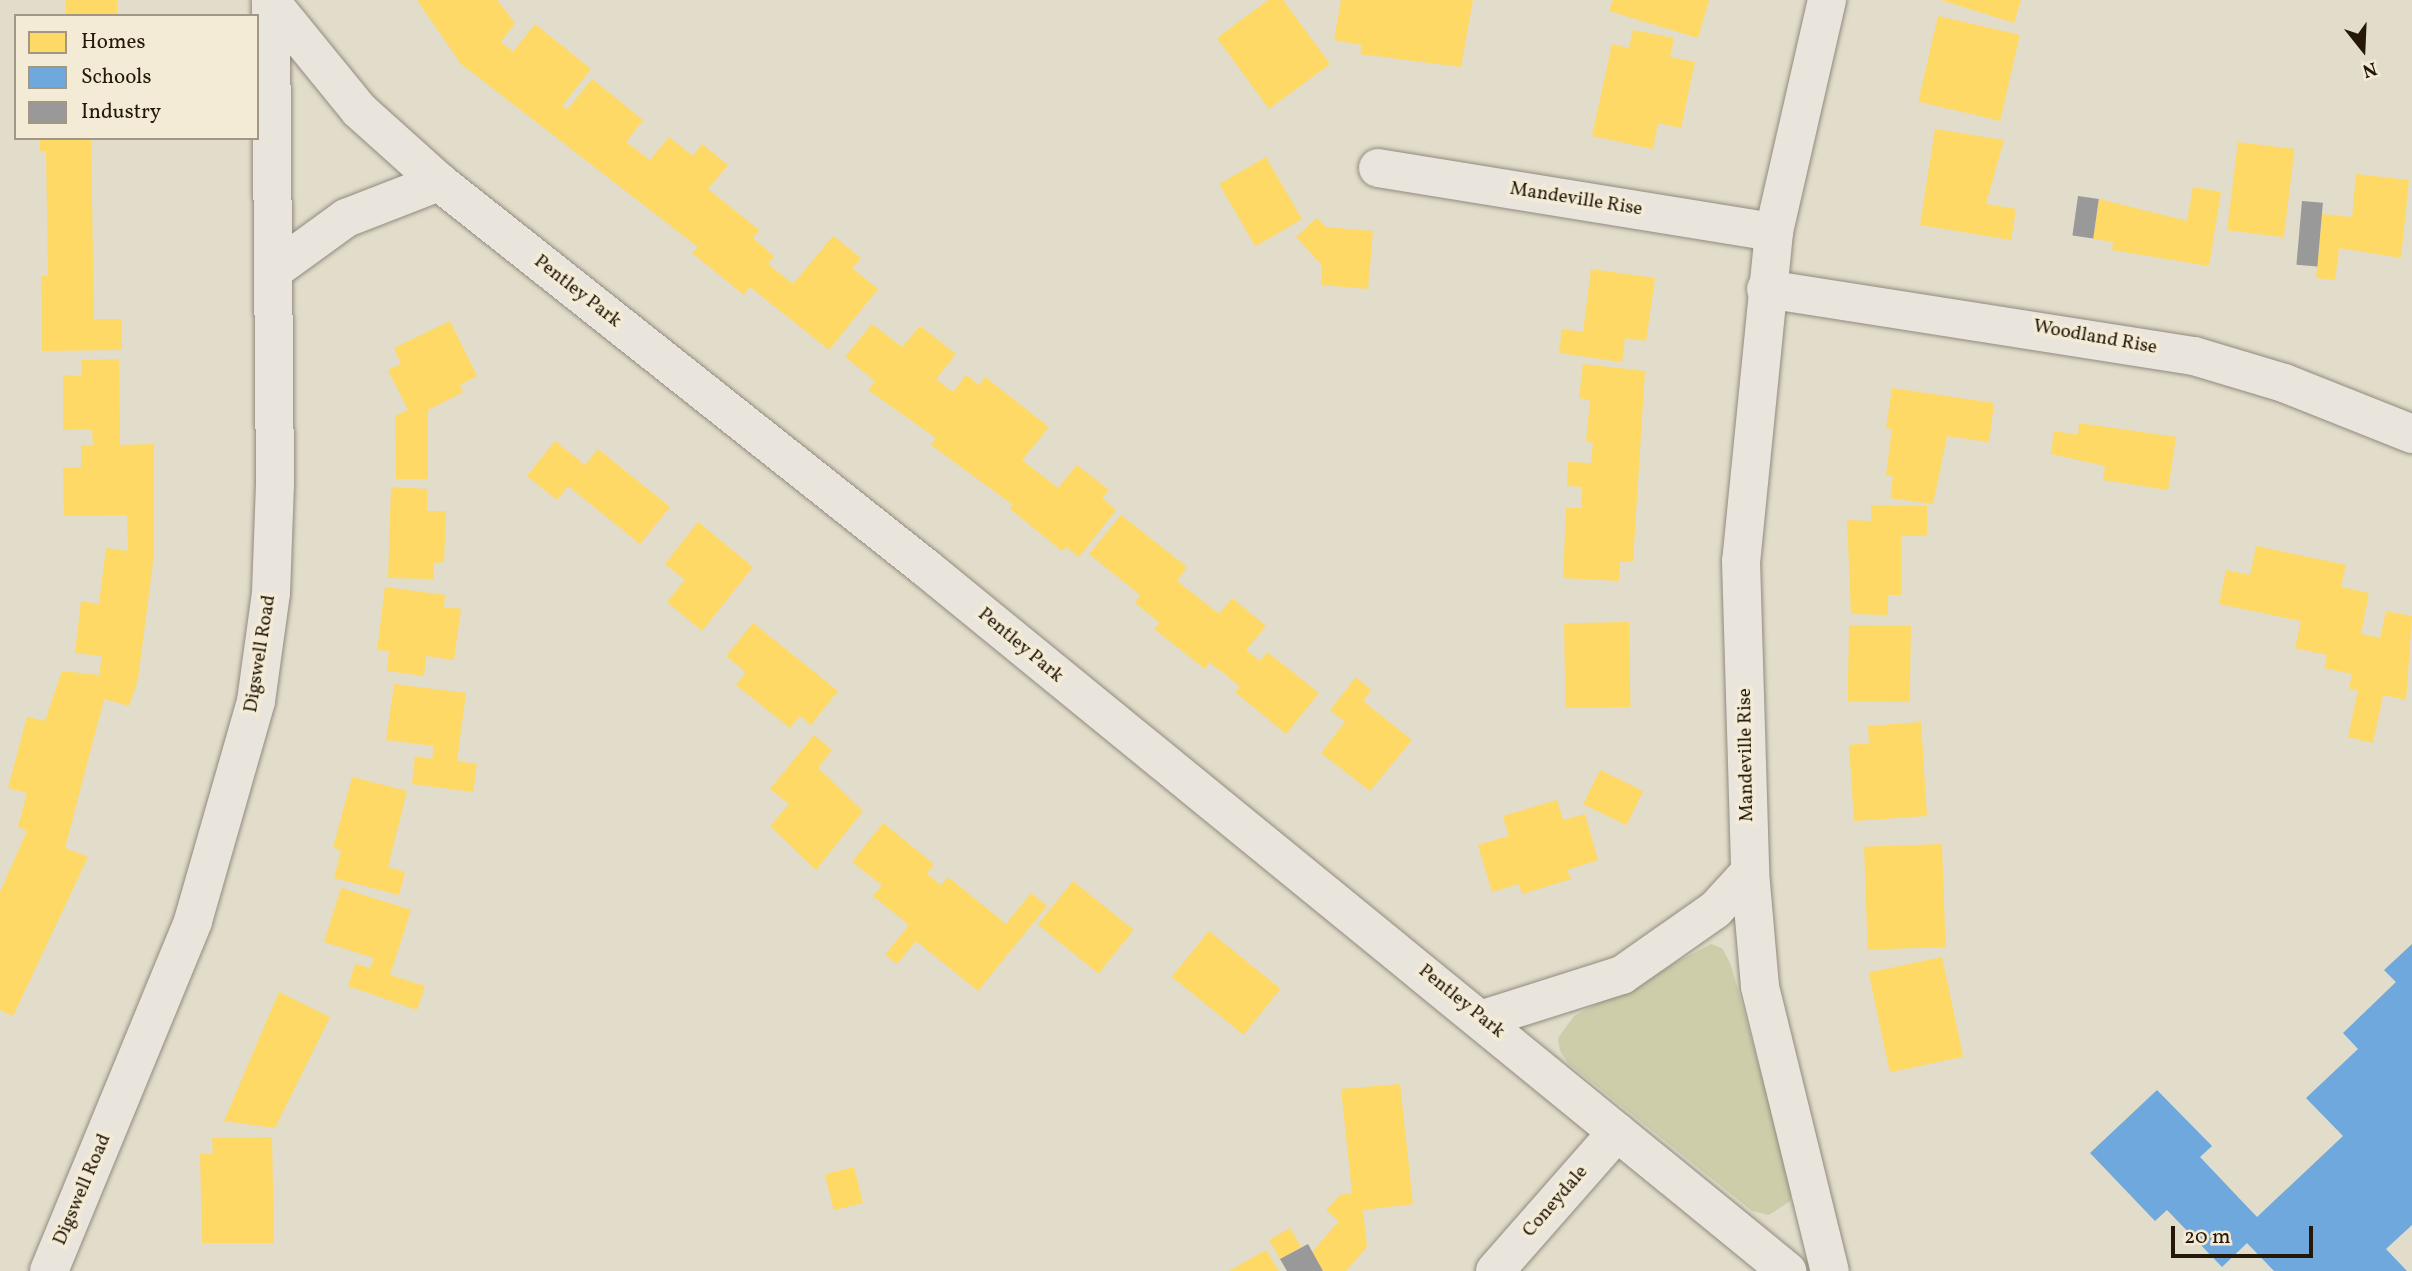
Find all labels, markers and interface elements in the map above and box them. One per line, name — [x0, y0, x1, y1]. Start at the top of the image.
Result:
legend — [14, 14, 259, 140]
north arrow — [2328, 14, 2398, 84]
text: Homes — [81, 28, 146, 57]
text: N — [2359, 54, 2380, 83]
text: Schools — [81, 63, 151, 92]
text: Industry — [81, 98, 161, 127]
street label: Mandeville Rise — [1508, 178, 1644, 222]
street label: Pentley Park — [529, 251, 625, 333]
street label: Woodland Rise — [2031, 316, 2159, 360]
street label: Digswell Road — [240, 594, 282, 714]
street label: Pentley Park — [972, 603, 1068, 689]
street label: Mandeville Rise — [1734, 688, 1760, 822]
street label: Pentley Park — [1413, 960, 1509, 1044]
street label: Digswell Road — [49, 1131, 117, 1249]
street label: Coneydale — [1519, 1161, 1593, 1243]
scale bar — [2174, 1212, 2316, 1256]
text: 20 m — [2184, 1223, 2230, 1252]

